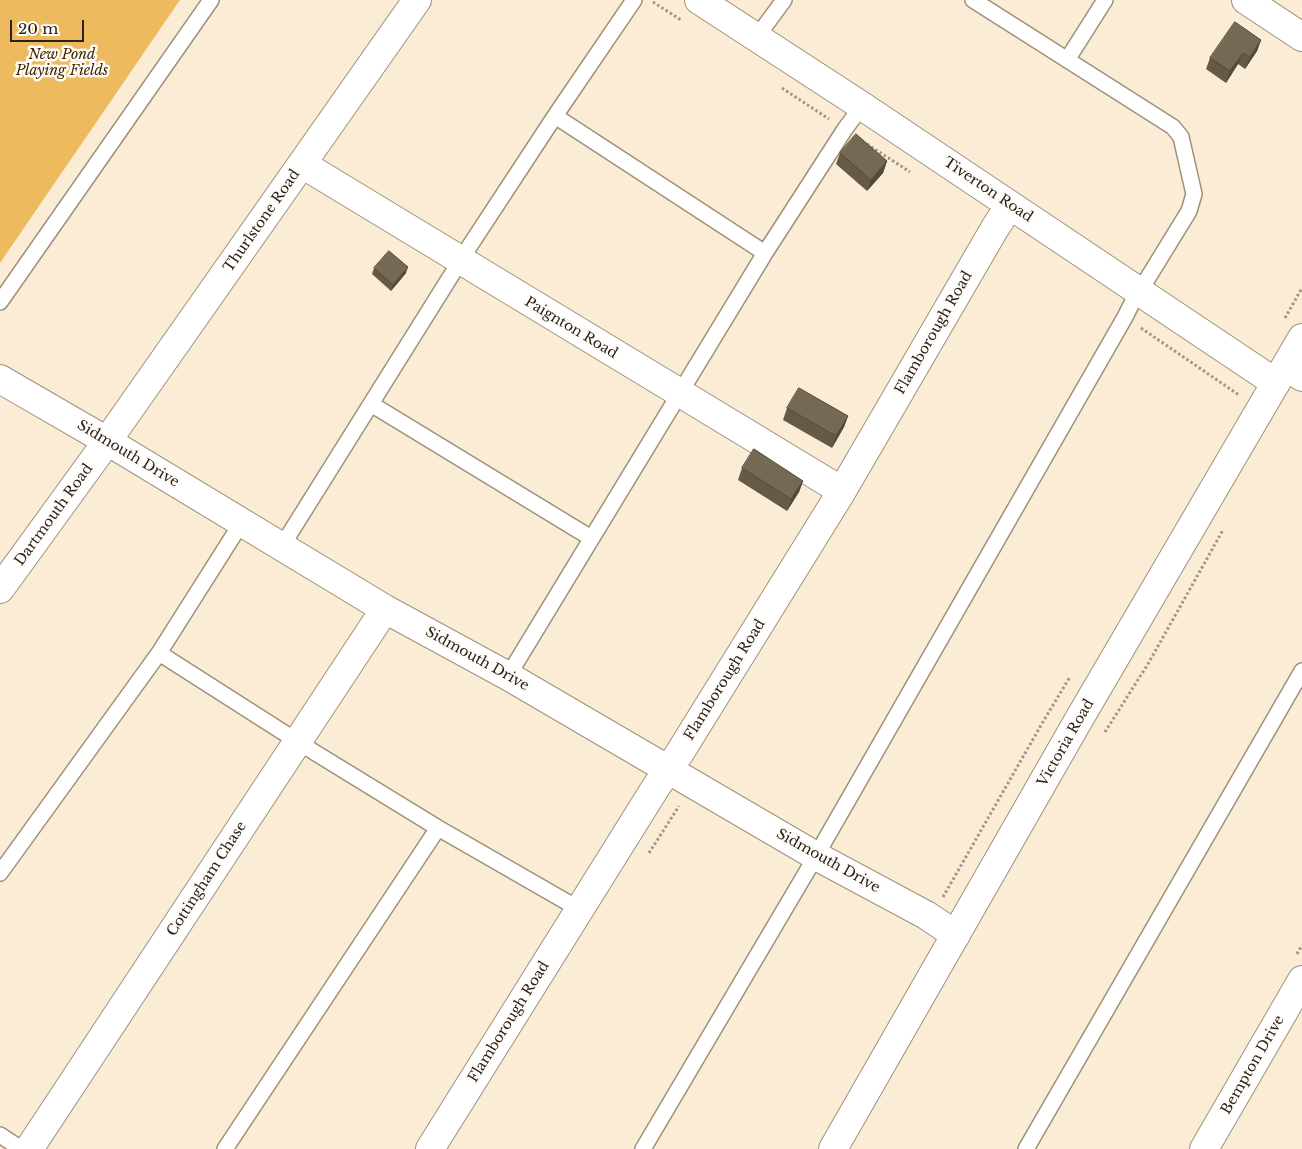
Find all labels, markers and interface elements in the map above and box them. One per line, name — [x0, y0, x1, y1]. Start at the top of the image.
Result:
scale bar — [12, 10, 86, 42]
text: 20 m — [18, 19, 58, 38]
park label: New Pond Playing Fields — [16, 47, 108, 80]
street label: Tiverton Road — [940, 154, 1036, 226]
street label: Thurlstone Road — [220, 167, 304, 275]
street label: Flamborough Road — [892, 268, 976, 398]
street label: Paignton Road — [522, 294, 620, 362]
street label: Sidmouth Drive — [74, 417, 182, 491]
street label: Dartmouth Road — [11, 461, 97, 569]
street label: Flamborough Road — [681, 616, 769, 744]
street label: Sidmouth Drive — [422, 624, 532, 694]
street label: Victoria Road — [1034, 696, 1098, 790]
street label: Cottingham Chase — [164, 819, 250, 939]
street label: Sidmouth Drive — [773, 826, 883, 896]
street label: Flamborough Road — [465, 958, 553, 1086]
street label: Bempton Drive — [1218, 1013, 1288, 1117]

